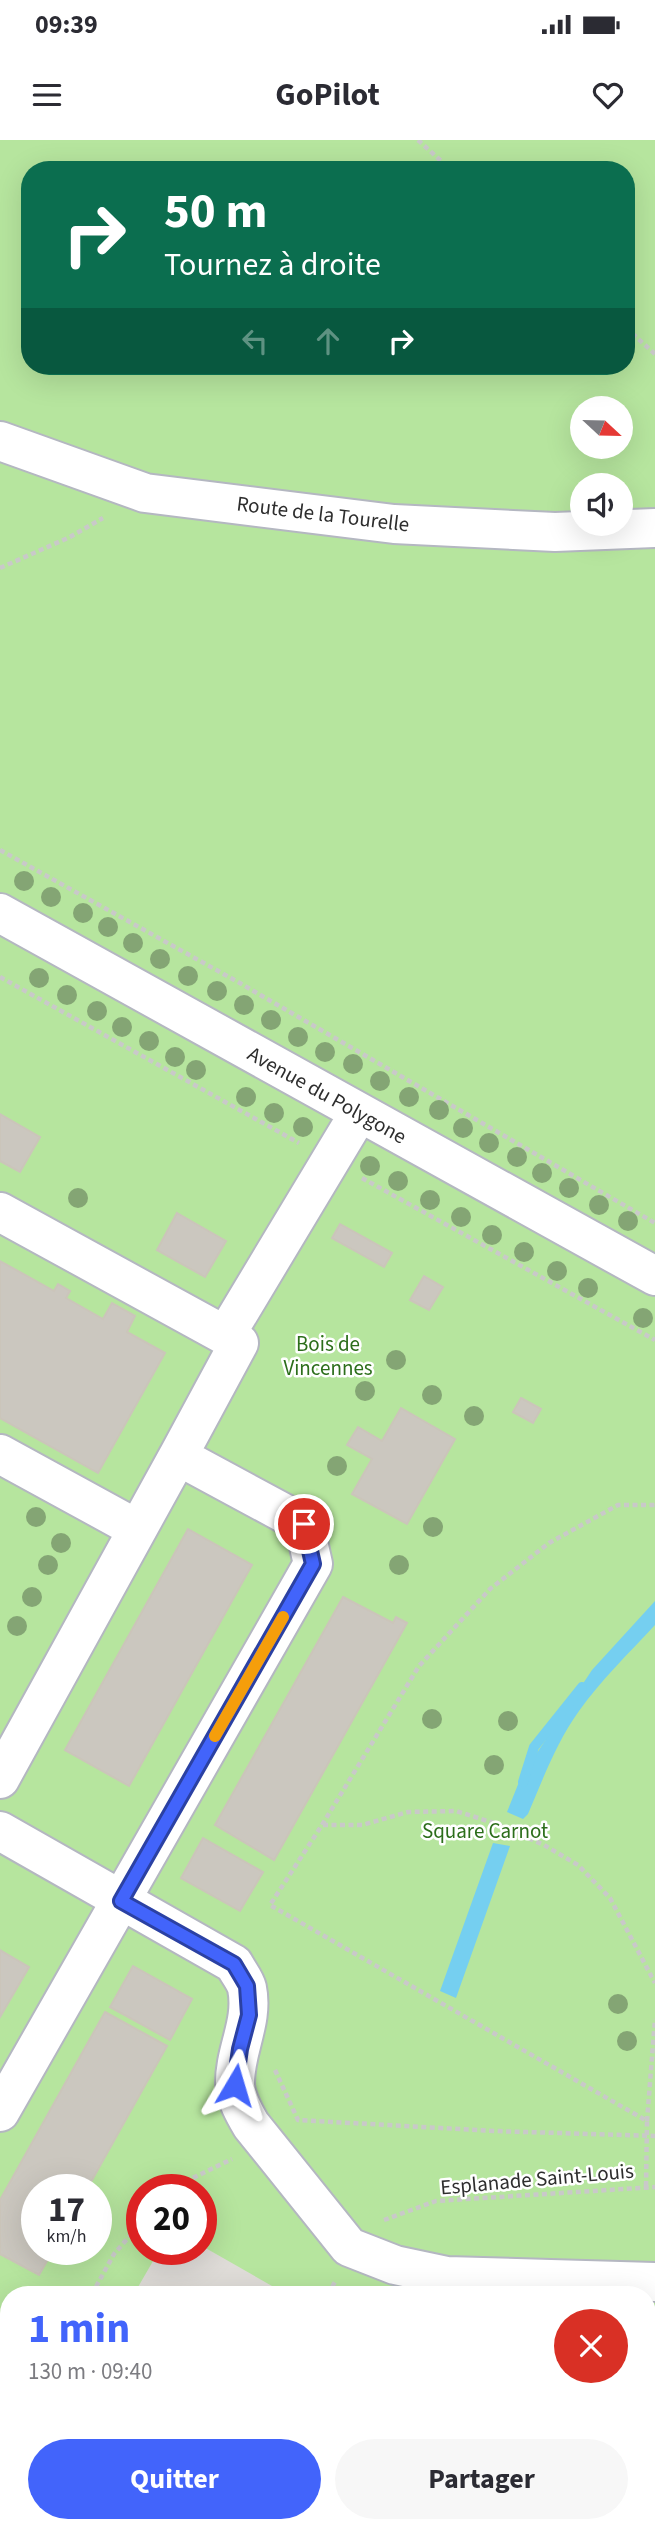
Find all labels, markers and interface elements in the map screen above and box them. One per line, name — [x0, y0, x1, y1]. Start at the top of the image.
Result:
text: 09:39 — [35, 6, 98, 43]
text: GoPilot — [275, 72, 380, 118]
icon: menu — [28, 76, 66, 114]
icon: heart — [589, 76, 627, 114]
text: 50 m — [164, 177, 268, 247]
icon: right — [49, 189, 140, 280]
text: Tournez à droite — [164, 242, 381, 288]
icon: left — [236, 322, 274, 360]
icon: ahead — [309, 322, 347, 360]
icon: right — [382, 322, 420, 360]
north arrow — [570, 396, 634, 458]
map controls — [570, 396, 633, 536]
button: sound — [570, 473, 633, 536]
street label: Route de la Tourelle — [235, 489, 411, 539]
street label: Avenue du Polygone — [242, 1039, 412, 1151]
park label: Bois de Vincennes — [283, 1329, 373, 1383]
pin — [274, 1494, 334, 1554]
icon: arrive — [285, 1505, 323, 1543]
park label: Square Carnot — [422, 1816, 548, 1846]
position arrow — [198, 2048, 272, 2122]
street label: Esplanade Saint-Louis — [439, 2156, 635, 2202]
speed limit sign: 20 — [126, 2174, 217, 2265]
text: 17 — [48, 2185, 85, 2235]
text: km/h — [47, 2224, 86, 2249]
text: 1 min — [28, 2299, 130, 2359]
button: close — [554, 2309, 628, 2383]
text: 130 m · 09:40 — [28, 2355, 152, 2388]
button: Quitter — [28, 2439, 321, 2519]
button: Partager — [335, 2439, 628, 2519]

